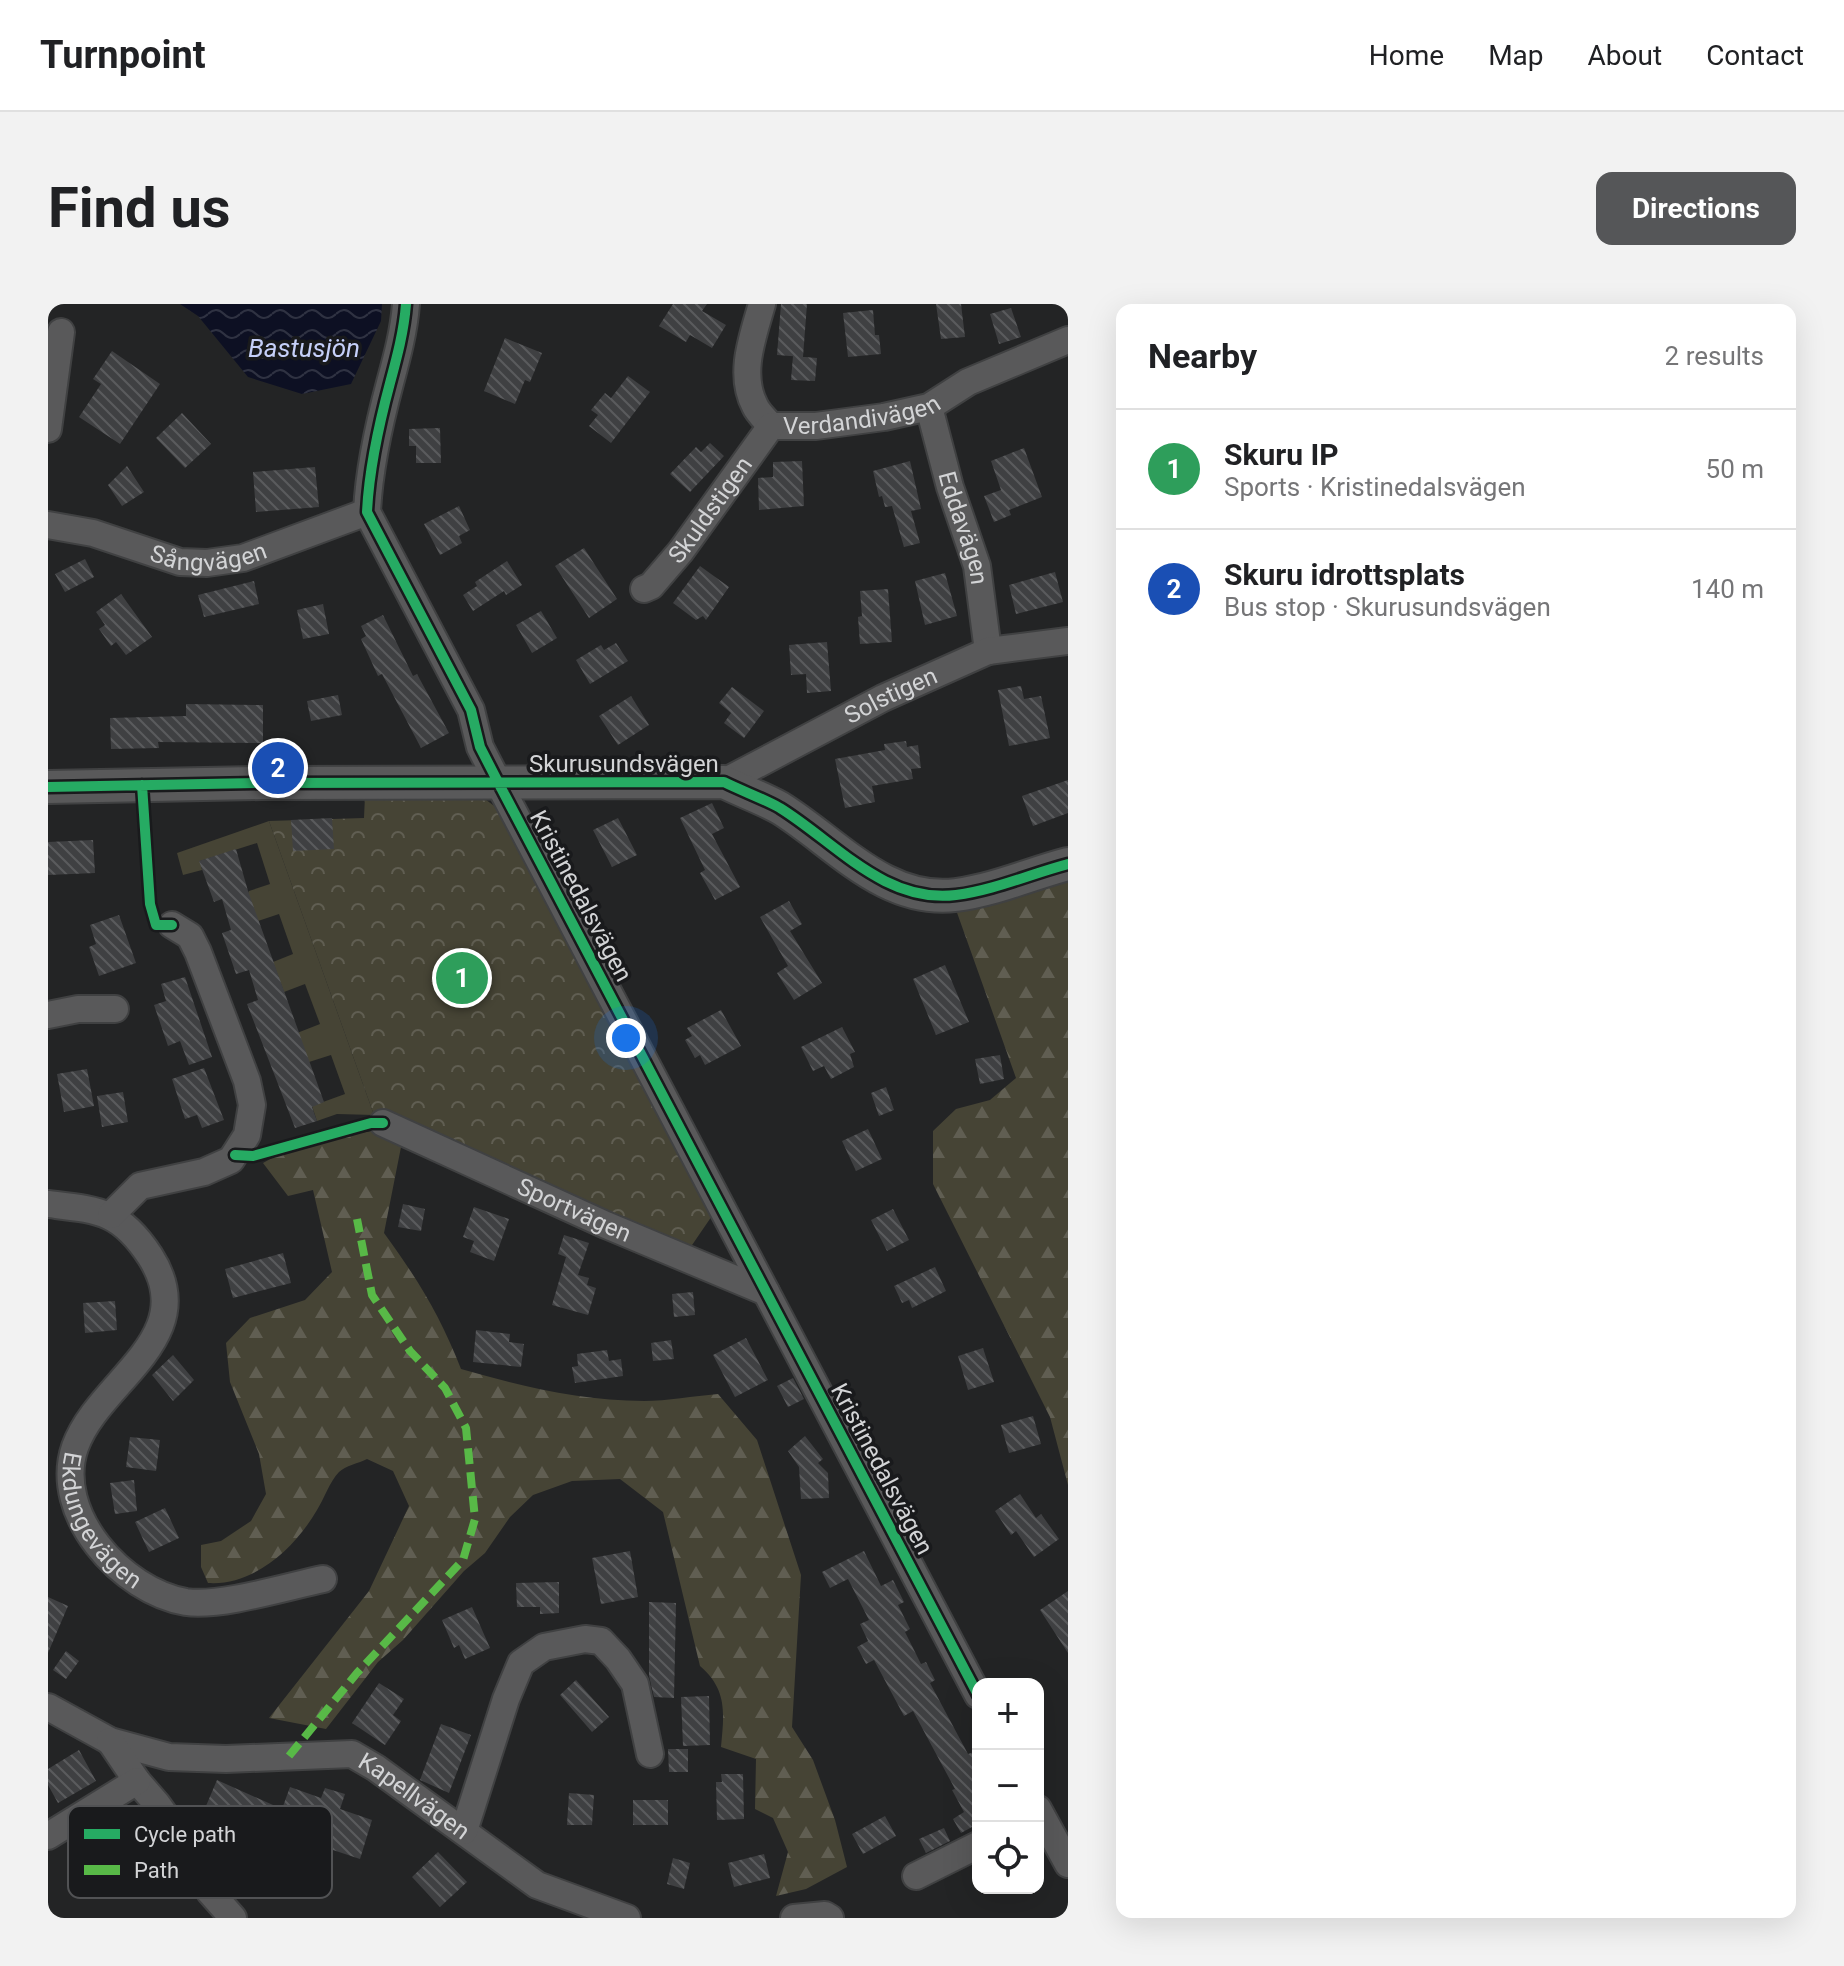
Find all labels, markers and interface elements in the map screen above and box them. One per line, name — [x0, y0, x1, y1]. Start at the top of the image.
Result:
text: Turnpoint — [40, 33, 206, 77]
text: Home — [1369, 39, 1444, 72]
text: Map — [1488, 39, 1544, 72]
text: About — [1588, 39, 1662, 72]
text: Contact — [1706, 39, 1804, 72]
button: Directions — [1596, 172, 1796, 245]
text: Find us — [48, 175, 231, 241]
water label: Bastusjön — [248, 333, 360, 363]
text: Nearby — [1148, 336, 1257, 376]
text: 2 results — [1665, 341, 1764, 371]
street label: Verdandivägen — [783, 389, 946, 440]
text: Skuru IP — [1224, 437, 1339, 472]
street label: Skuldstigen — [663, 451, 758, 569]
text: 1 — [1167, 454, 1181, 484]
text: 50 m — [1706, 454, 1764, 484]
street label: Eddavägen — [933, 469, 993, 586]
text: Sports · Kristinedalsvägen — [1224, 472, 1526, 502]
street label: Sångvägen — [147, 536, 271, 577]
text: Skuru idrottsplats — [1224, 557, 1465, 592]
text: 2 — [1167, 574, 1181, 604]
text: 140 m — [1691, 574, 1764, 604]
text: Bus stop · Skurusundsvägen — [1224, 592, 1551, 622]
street label: Solstigen — [840, 662, 942, 730]
pin: 2 — [252, 738, 304, 798]
street label: Skurusundsvägen — [529, 750, 719, 778]
street label: Kristinedalsvägen — [524, 806, 638, 986]
pin: 1 — [436, 948, 488, 1008]
your location — [606, 1018, 646, 1058]
street label: Sportvägen — [513, 1172, 635, 1248]
street label: Kristinedalsvägen — [825, 1379, 939, 1559]
street label: Ekdungevägen — [56, 1450, 147, 1595]
map controls — [972, 1678, 1044, 1894]
button: + — [972, 1678, 1044, 1750]
street label: Kapellvägen — [354, 1747, 475, 1845]
button: − — [972, 1750, 1044, 1822]
legend — [68, 1806, 332, 1898]
text: Cycle path — [134, 1822, 236, 1847]
button: locate — [972, 1822, 1044, 1894]
text: Path — [134, 1858, 179, 1883]

